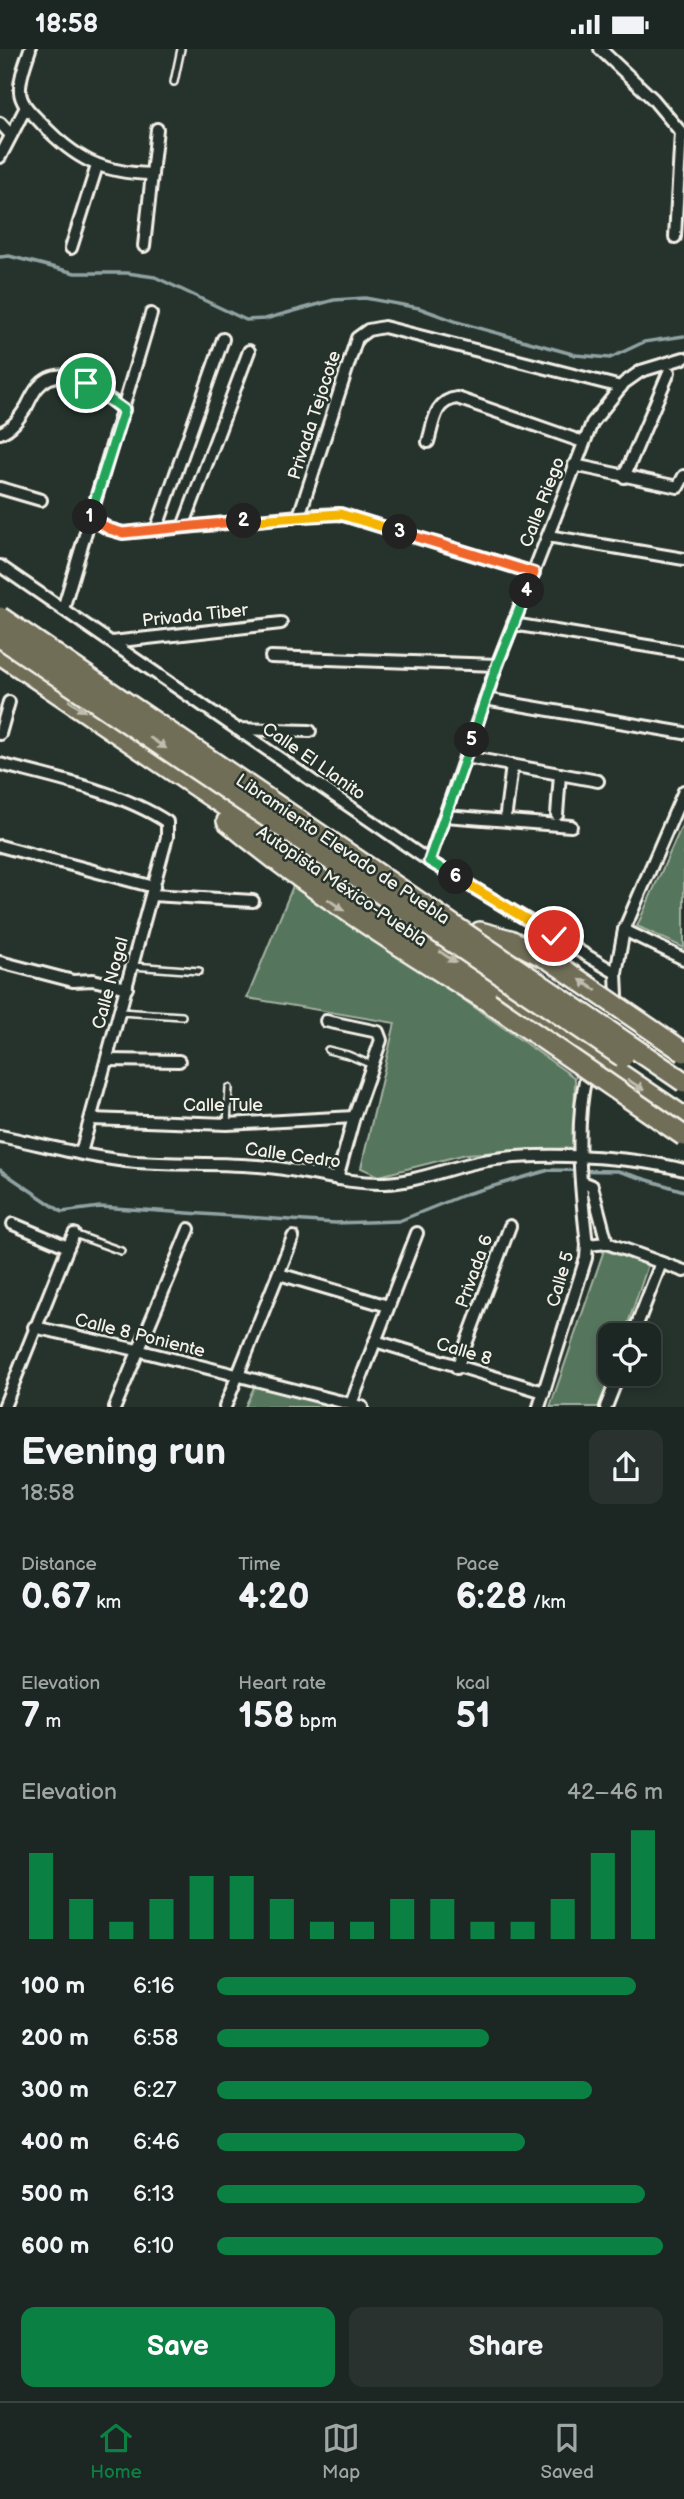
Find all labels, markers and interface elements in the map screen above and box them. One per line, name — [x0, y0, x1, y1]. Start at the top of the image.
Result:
text: 18:58 — [35, 9, 98, 40]
street label: Privada Tejocote — [284, 348, 345, 482]
pin — [56, 353, 116, 413]
icon: arrive — [67, 364, 105, 402]
street label: Calle Riego — [516, 454, 569, 550]
pin: 1 — [72, 499, 108, 535]
pin: 2 — [226, 503, 262, 539]
text: 1 — [86, 505, 94, 528]
text: 2 — [238, 509, 249, 532]
pin: 3 — [382, 515, 418, 549]
text: 3 — [394, 520, 405, 543]
pin: 4 — [510, 573, 544, 609]
text: 4 — [521, 579, 532, 602]
street label: Privada Tiber — [141, 599, 250, 632]
one-way arrow — [67, 699, 86, 712]
street label: Calle El Llanito — [258, 718, 369, 805]
pin: 5 — [454, 723, 490, 757]
text: 5 — [466, 728, 477, 751]
one-way arrow — [149, 736, 168, 749]
street label: Libramiento Elevado de Puebla — [232, 770, 454, 929]
street label: Autopista México-Puebla — [253, 821, 431, 951]
pin: 6 — [438, 859, 474, 895]
text: 6 — [450, 865, 461, 888]
one-way arrow — [327, 898, 345, 912]
pin — [524, 906, 584, 966]
icon: check — [535, 917, 573, 955]
street label: Calle Nogal — [88, 935, 133, 1032]
one-way arrow — [438, 950, 457, 963]
one-way arrow — [578, 979, 597, 992]
one-way arrow — [626, 1078, 646, 1091]
street label: Calle Tule — [183, 1095, 263, 1116]
street label: Calle Cedro — [244, 1138, 342, 1173]
street label: Privada 6 — [452, 1232, 497, 1311]
street label: Calle 5 — [543, 1249, 578, 1309]
street label: Calle 8 Poniente — [73, 1309, 207, 1362]
map controls — [598, 1323, 661, 1386]
button: locate — [598, 1323, 661, 1386]
street label: Calle 8 — [434, 1333, 494, 1370]
text: Evening run — [21, 1430, 226, 1475]
button: share — [589, 1430, 663, 1504]
text: 18:58 — [21, 1479, 75, 1507]
text: Distance — [21, 1553, 97, 1576]
text: Time — [238, 1553, 280, 1576]
text: Pace — [456, 1553, 499, 1576]
text: 0.67 — [21, 1576, 91, 1619]
text: 4:20 — [238, 1576, 309, 1619]
text: 6:28 — [456, 1576, 527, 1619]
text: km — [91, 1591, 121, 1614]
text: /km — [527, 1591, 566, 1614]
text: Elevation — [21, 1672, 100, 1695]
text: Heart rate — [238, 1672, 326, 1695]
text: kcal — [456, 1672, 490, 1695]
text: 7 — [21, 1695, 40, 1738]
text: 158 — [238, 1695, 294, 1738]
text: 51 — [456, 1695, 491, 1738]
text: m — [40, 1710, 61, 1733]
text: bpm — [294, 1710, 337, 1733]
text: Elevation — [21, 1778, 117, 1806]
text: 42–46 m — [567, 1778, 663, 1806]
text: 100 m — [21, 1972, 85, 2000]
text: 6:16 — [133, 1972, 175, 2000]
text: 200 m — [21, 2024, 89, 2052]
text: 6:58 — [133, 2024, 178, 2052]
text: 300 m — [21, 2076, 89, 2104]
text: 6:27 — [133, 2076, 177, 2104]
text: 400 m — [21, 2128, 89, 2156]
text: 6:46 — [133, 2128, 180, 2156]
text: 500 m — [21, 2180, 89, 2208]
text: 6:13 — [133, 2180, 175, 2208]
text: 600 m — [21, 2232, 89, 2260]
text: 6:10 — [133, 2232, 174, 2260]
button: Save — [21, 2307, 335, 2387]
button: Share — [349, 2307, 663, 2387]
tab: Home — [90, 2419, 142, 2484]
tab: Map — [322, 2419, 360, 2484]
tab: Saved — [541, 2419, 594, 2484]

